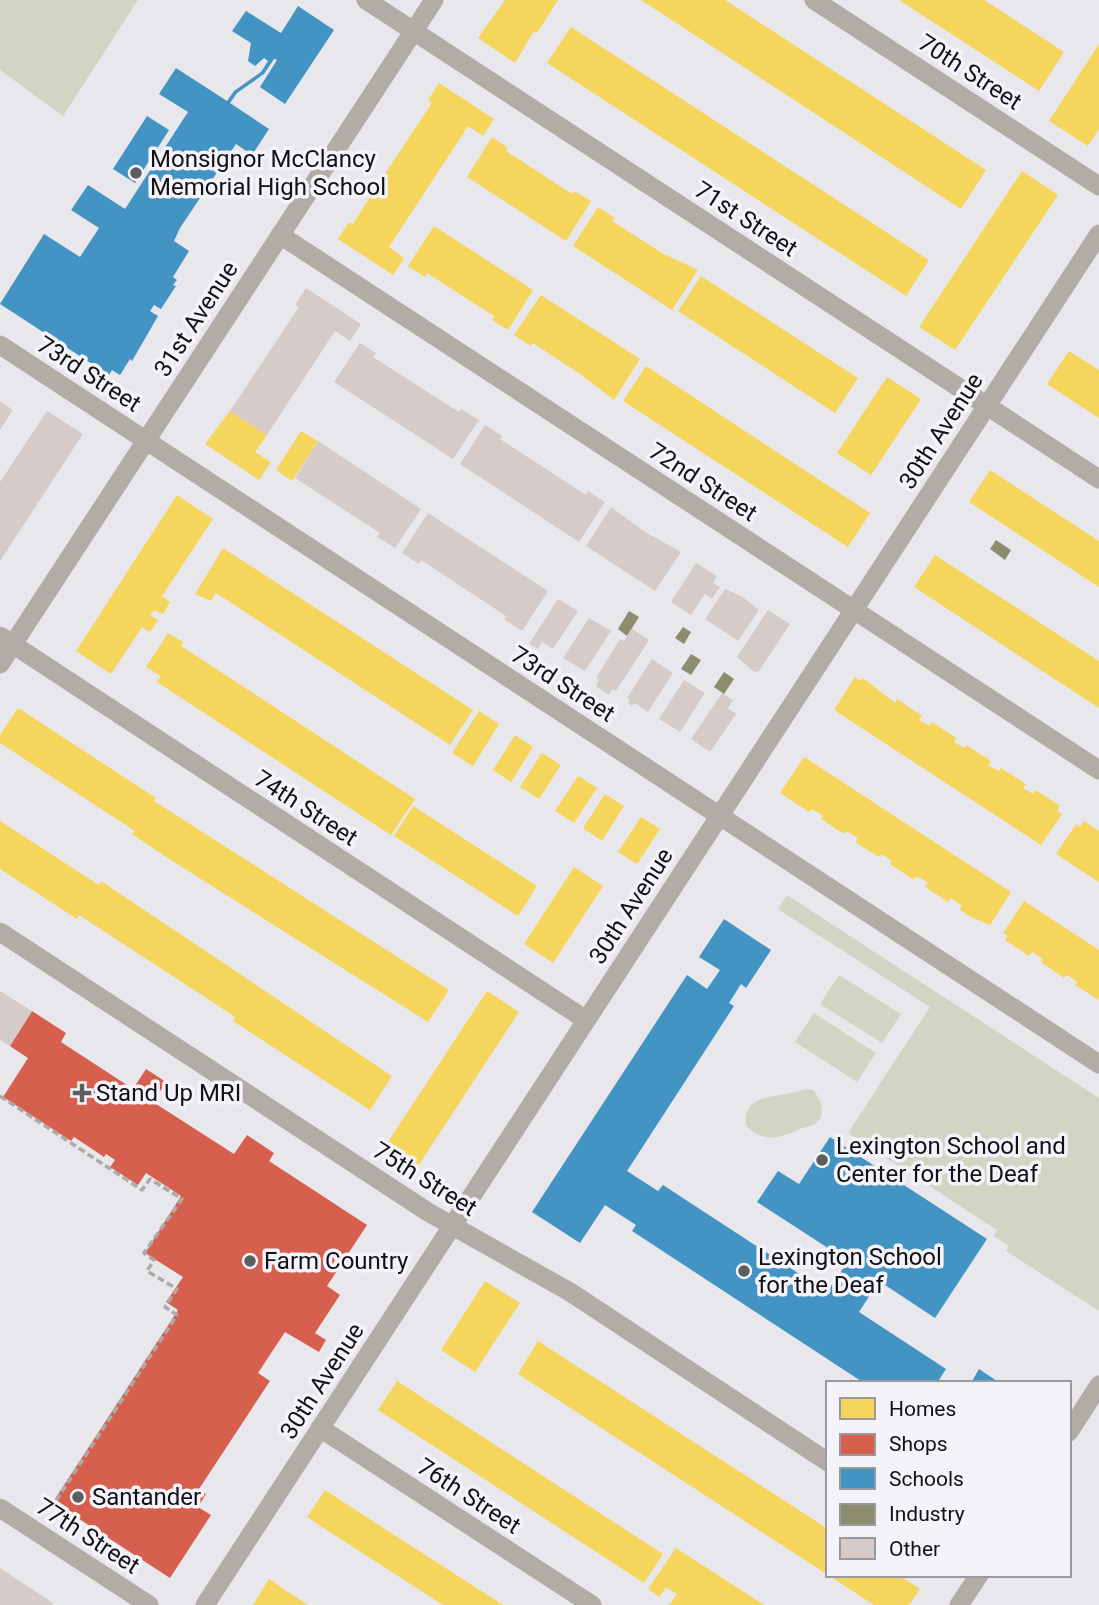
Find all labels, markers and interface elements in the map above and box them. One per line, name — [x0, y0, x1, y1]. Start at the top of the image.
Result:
street label: 70th Street — [913, 28, 1027, 116]
place label: Monsignor McClancy Memorial High School — [150, 145, 386, 201]
marker: Monsignor McClancy Memorial High School — [128, 165, 144, 181]
street label: 71st Street — [690, 176, 803, 263]
street label: 31st Avenue — [148, 256, 244, 382]
street label: 73rd Street — [32, 330, 146, 418]
street label: 30th Avenue — [893, 368, 989, 494]
street label: 72nd Street — [644, 437, 762, 527]
street label: 73rd Street — [506, 640, 620, 728]
street label: 74th Street — [249, 764, 363, 852]
street label: 30th Avenue — [583, 843, 679, 969]
place label: Stand Up MRI — [96, 1079, 241, 1107]
marker: Stand Up MRI — [74, 1085, 90, 1101]
place label: Lexington School and Center for the Deaf — [836, 1132, 1066, 1188]
street label: 75th Street — [368, 1136, 482, 1222]
marker: Lexington School and Center for the Deaf — [814, 1152, 830, 1168]
place label: Lexington School for the Deaf — [758, 1243, 942, 1299]
place label: Farm Country — [264, 1247, 409, 1275]
marker: Farm Country — [242, 1253, 258, 1269]
marker: Lexington School for the Deaf — [736, 1263, 752, 1279]
street label: 30th Avenue — [274, 1318, 370, 1444]
legend — [826, 1381, 1071, 1577]
text: Homes — [889, 1397, 956, 1421]
text: Shops — [889, 1432, 948, 1456]
street label: 76th Street — [412, 1452, 526, 1540]
text: Schools — [889, 1467, 964, 1491]
place label: Santander — [92, 1483, 201, 1511]
marker: Santander — [70, 1489, 86, 1505]
street label: 77th Street — [31, 1492, 145, 1580]
text: Industry — [889, 1502, 965, 1526]
text: Other — [889, 1537, 940, 1561]

